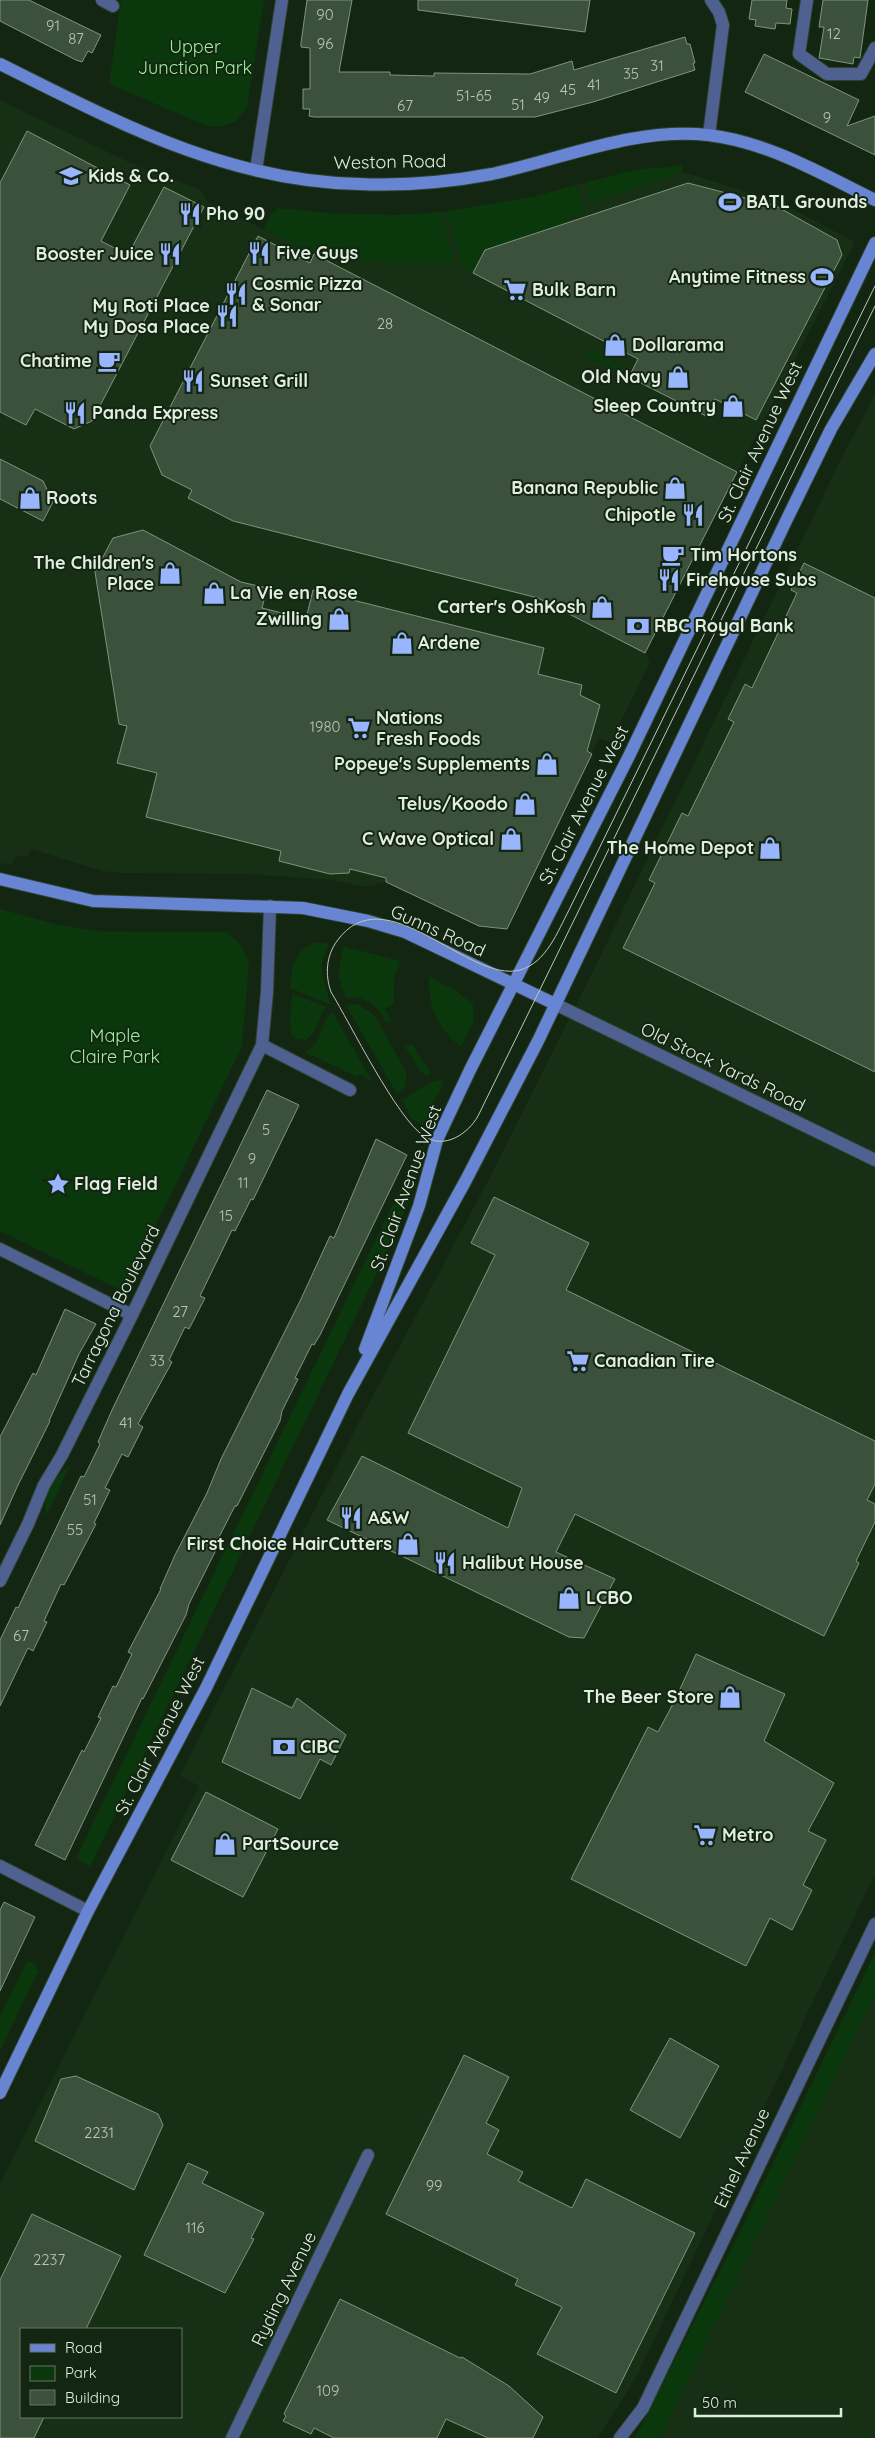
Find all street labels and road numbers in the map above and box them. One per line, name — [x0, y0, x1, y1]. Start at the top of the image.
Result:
street label: Weston Road — [334, 149, 446, 174]
street label: St. Clair Avenue West — [712, 358, 807, 526]
street label: St. Clair Avenue West — [534, 721, 634, 888]
street label: Gunns Road — [387, 899, 489, 962]
street label: Old Stock Yards Road — [637, 1017, 809, 1116]
street label: St. Clair Avenue West — [365, 1102, 446, 1274]
street label: Tarragona Boulevard — [66, 1221, 165, 1390]
street label: St. Clair Avenue West — [110, 1652, 210, 1819]
street label: Ethel Avenue — [708, 2104, 775, 2211]
street label: Ryding Avenue — [246, 2228, 321, 2350]

